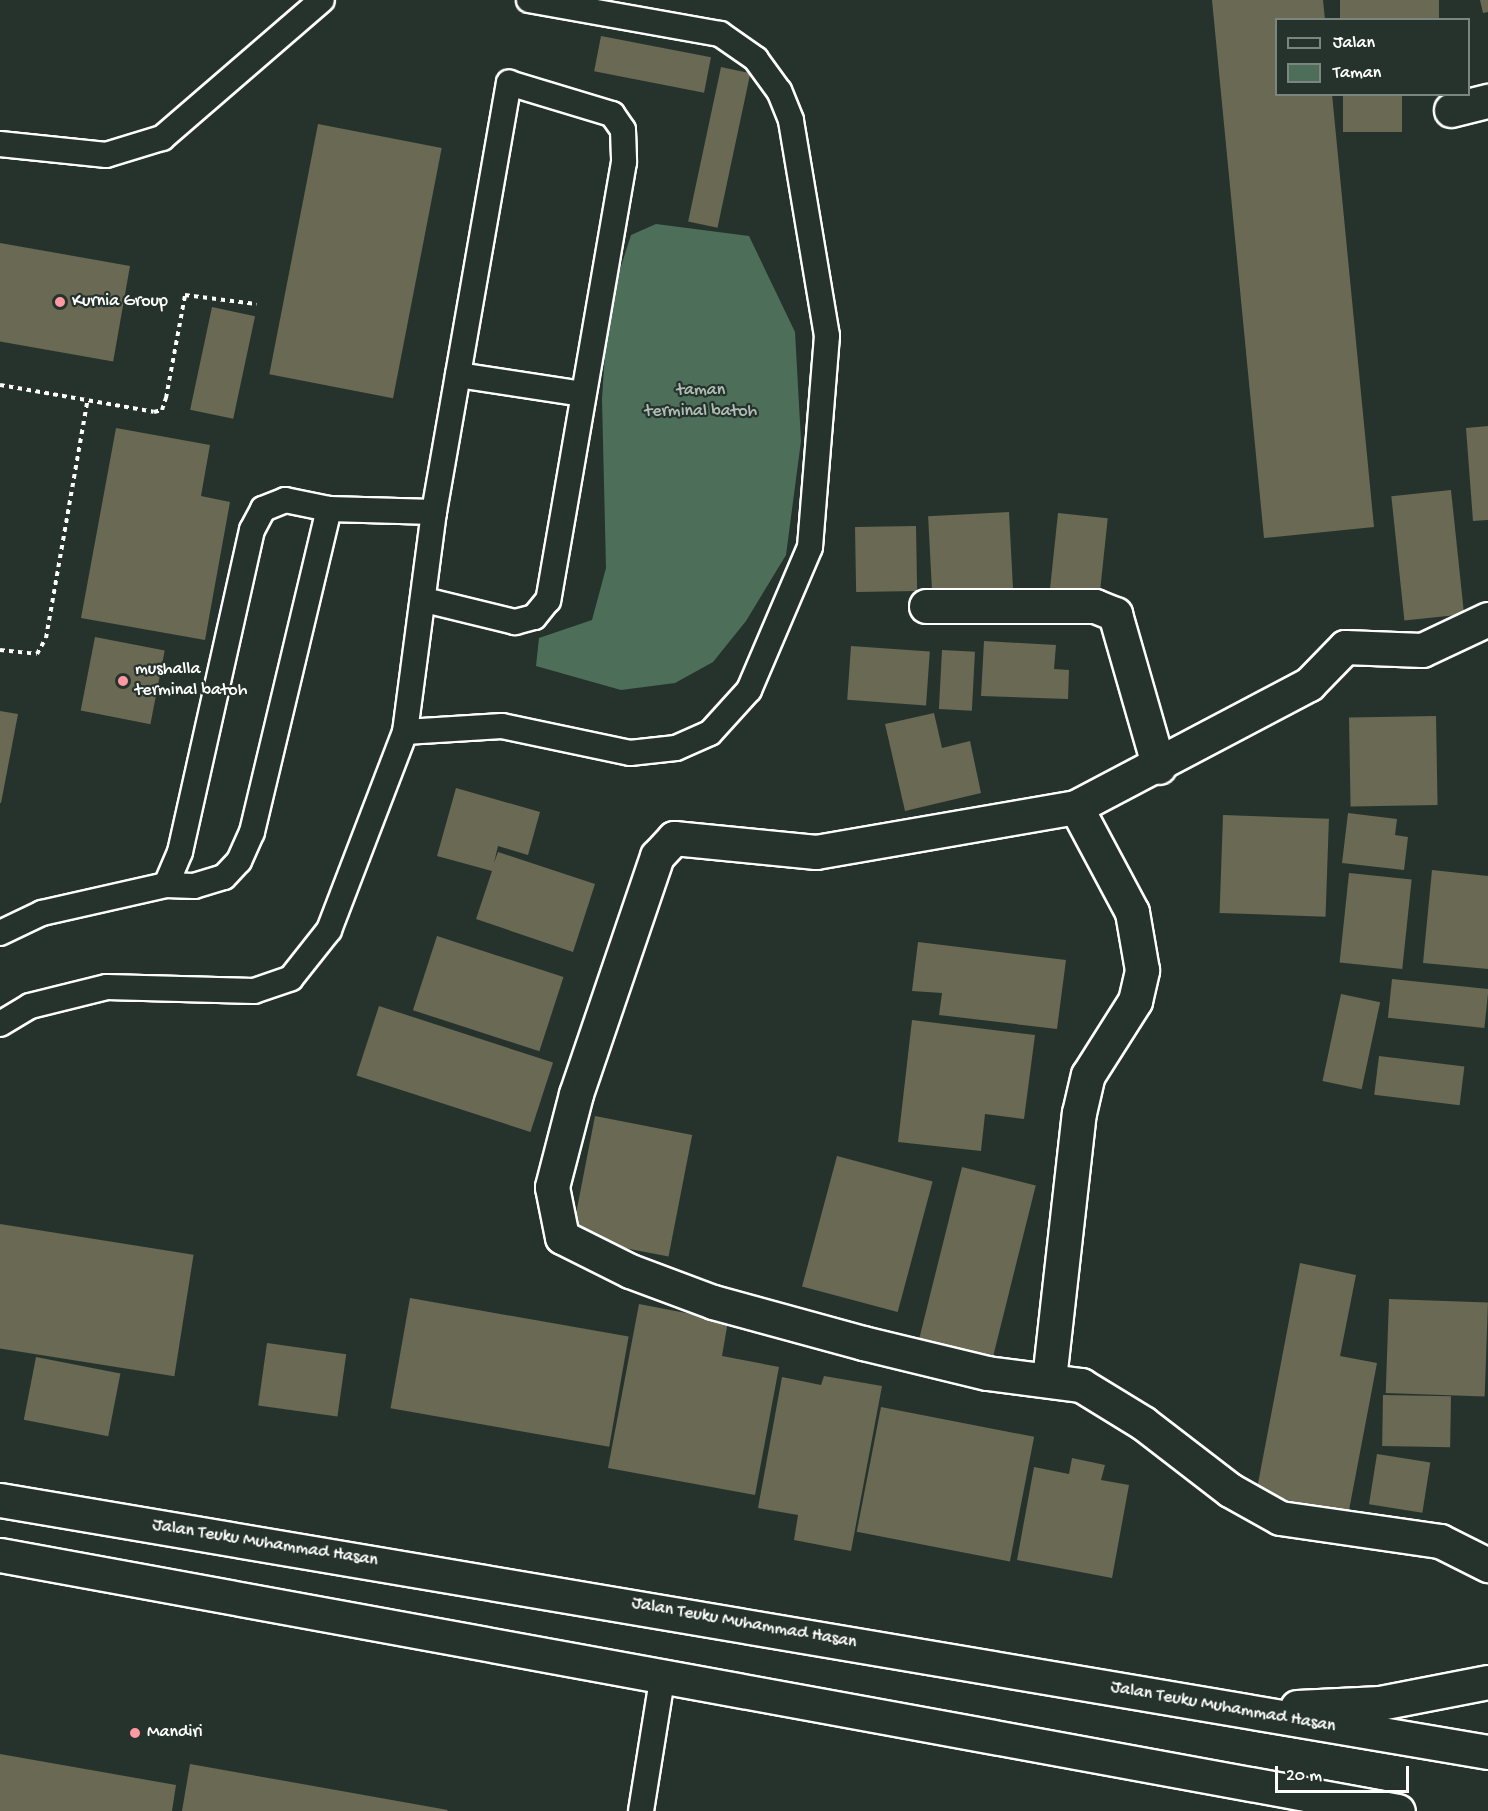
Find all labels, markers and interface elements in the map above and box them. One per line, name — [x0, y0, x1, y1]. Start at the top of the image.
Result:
legend — [1275, 18, 1470, 96]
text: Jalan — [1333, 33, 1375, 54]
text: Taman — [1333, 63, 1381, 84]
place label: Kurnia Group — [72, 291, 168, 313]
marker: Kurnia Group — [53, 295, 67, 309]
park label: taman terminal batoh — [645, 381, 757, 424]
place label: mushalla terminal batoh — [135, 660, 247, 702]
marker: mushalla terminal batoh — [116, 674, 130, 688]
street label: Jalan Teuku Muhammad Hasan — [151, 1515, 379, 1573]
street label: Jalan Teuku Muhammad Hasan — [630, 1594, 858, 1654]
street label: Jalan Teuku Muhammad Hasan — [1109, 1678, 1337, 1738]
place label: Mandiri — [147, 1722, 203, 1744]
marker: Mandiri — [128, 1726, 142, 1740]
scale bar — [1278, 1754, 1412, 1792]
text: 20 m — [1286, 1766, 1322, 1787]

